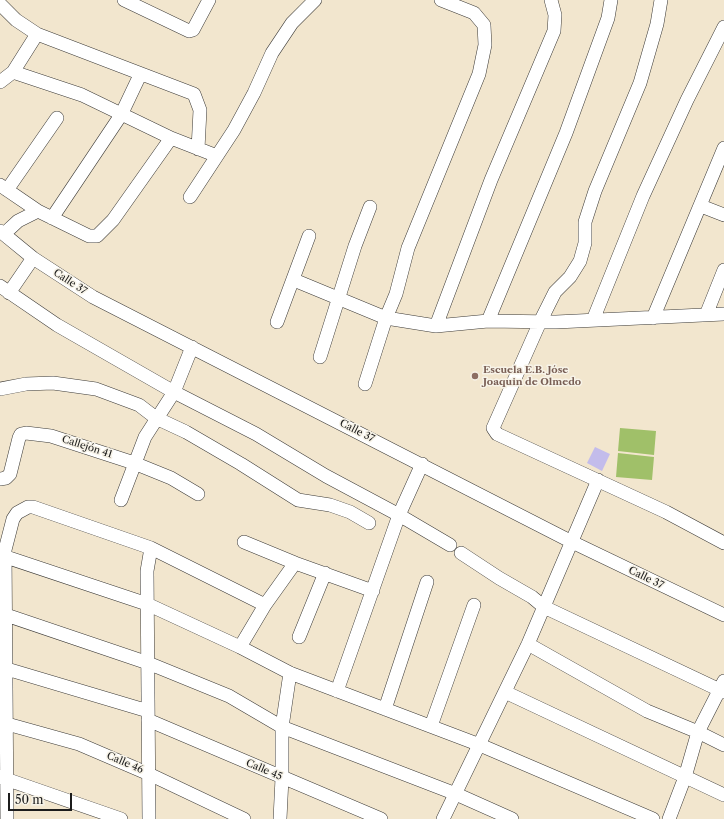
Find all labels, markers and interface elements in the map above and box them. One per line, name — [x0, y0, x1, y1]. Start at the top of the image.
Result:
street label: Calle 37 — [51, 267, 89, 297]
place label: Escuela E.B. Jóse Joaquin de Olmedo — [483, 364, 581, 388]
marker: Escuela E.B. Jóse Joaquin de Olmedo — [470, 371, 480, 381]
street label: Calle 37 — [338, 417, 376, 445]
street label: Callejón 41 — [60, 433, 114, 461]
street label: Calle 37 — [626, 564, 666, 592]
street label: Calle 46 — [105, 750, 145, 776]
street label: Calle 45 — [244, 757, 284, 783]
scale bar — [10, 785, 74, 811]
text: 50 m — [15, 792, 44, 807]

